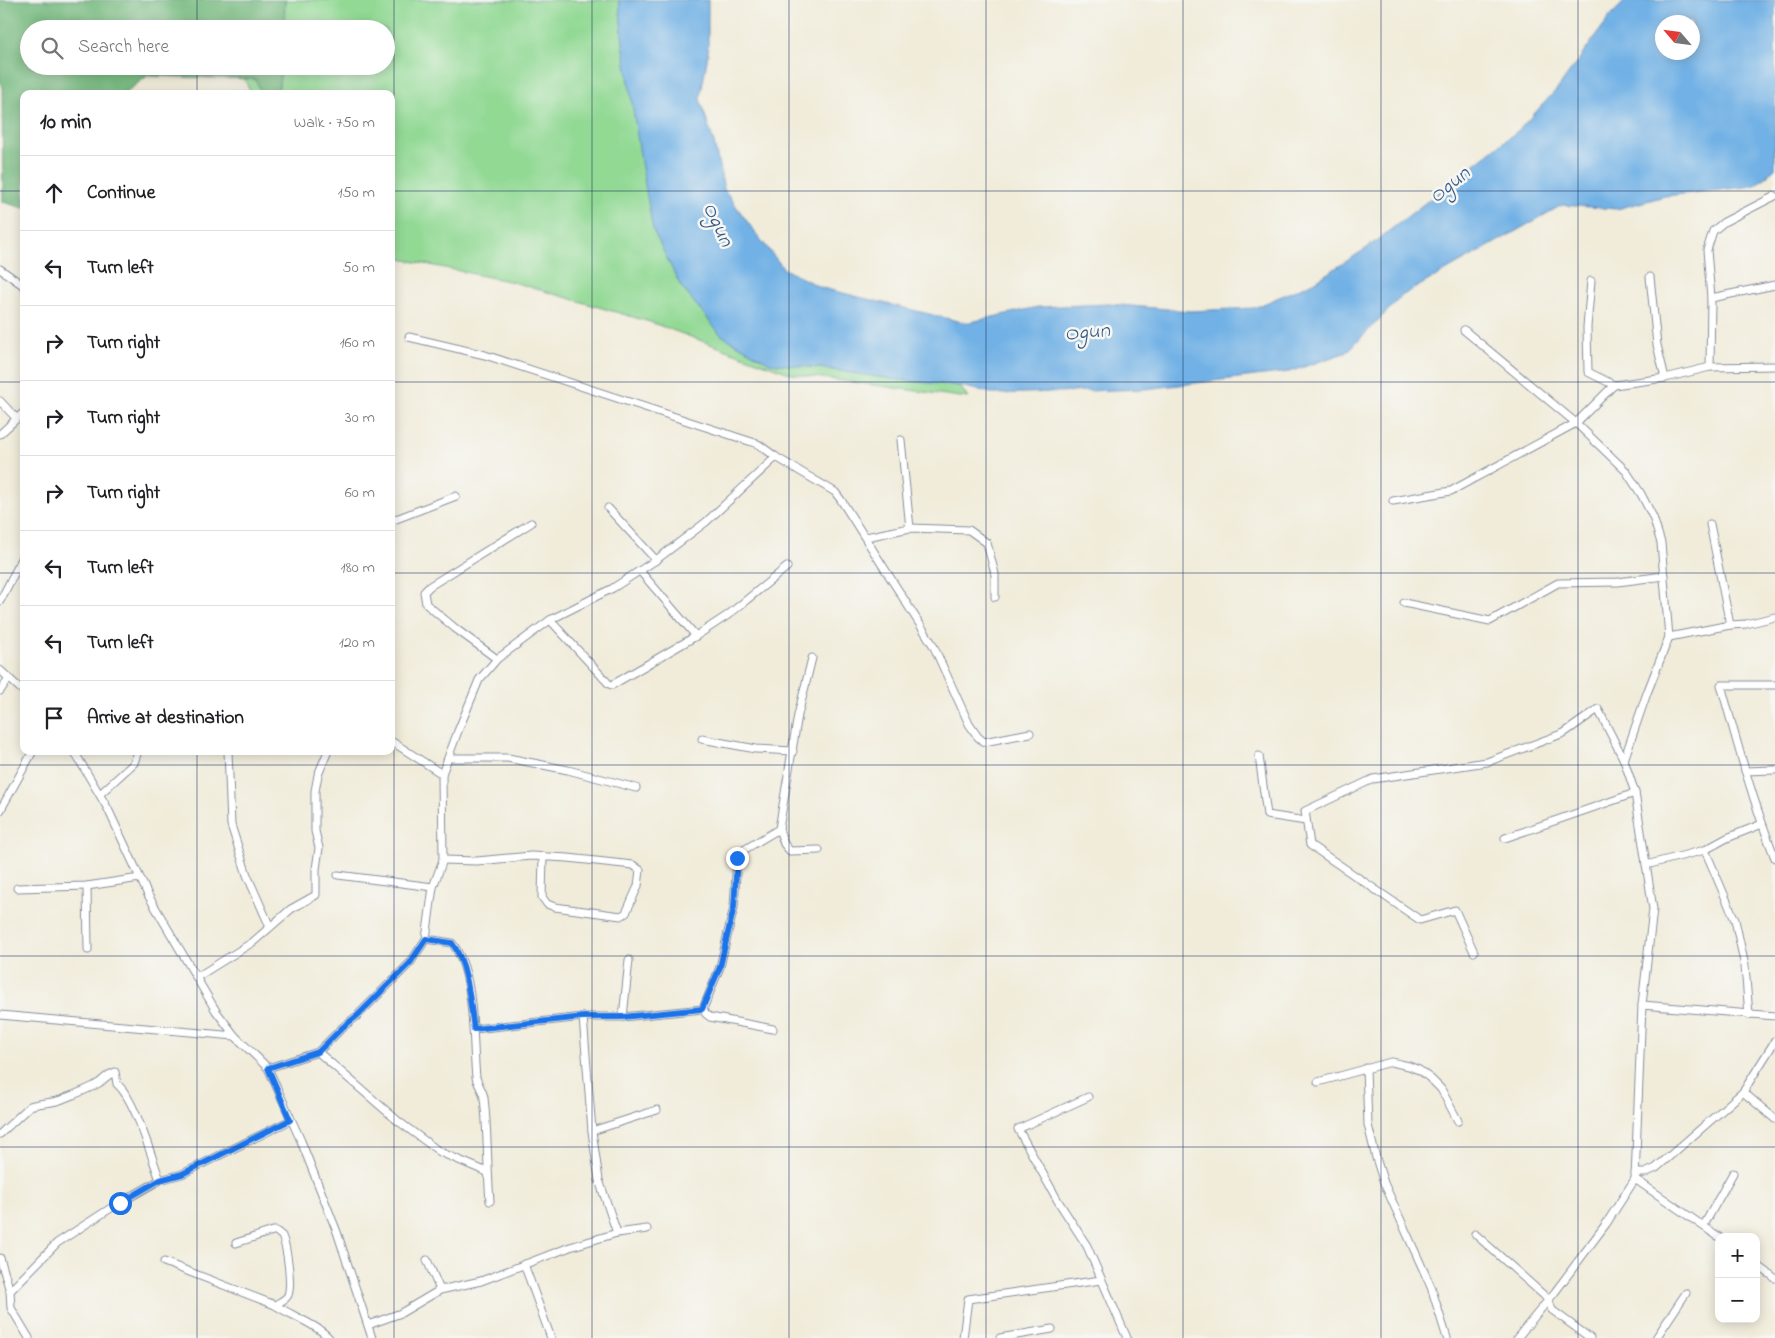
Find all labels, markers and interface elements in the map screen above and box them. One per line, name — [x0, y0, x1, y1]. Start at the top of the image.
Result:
north arrow — [1655, 15, 1700, 60]
search box — [20, 20, 395, 75]
icon: search — [38, 34, 66, 62]
text: Search here — [78, 34, 169, 61]
text: 10 min — [40, 108, 91, 138]
text: Walk · 750 m — [294, 111, 375, 135]
water label: Ogun — [1423, 159, 1479, 212]
icon: ahead — [40, 179, 68, 207]
text: Continue — [87, 180, 155, 207]
text: 150 m — [337, 181, 375, 205]
water label: Ogun — [693, 198, 741, 253]
icon: left — [40, 254, 68, 282]
text: Turn left — [87, 255, 154, 282]
text: 50 m — [343, 256, 375, 280]
water label: Ogun — [1063, 316, 1112, 351]
icon: right — [40, 329, 68, 357]
text: Turn right — [87, 330, 160, 357]
text: 160 m — [340, 331, 375, 355]
icon: right — [40, 404, 68, 432]
text: Turn right — [87, 405, 160, 432]
text: 30 m — [345, 406, 375, 430]
icon: right — [40, 479, 68, 507]
text: Turn right — [87, 480, 160, 507]
text: 60 m — [345, 481, 375, 505]
icon: left — [40, 554, 68, 582]
text: Turn left — [87, 555, 154, 582]
text: 180 m — [341, 556, 375, 580]
icon: left — [40, 629, 68, 657]
text: Turn left — [87, 630, 154, 657]
text: 120 m — [339, 631, 375, 655]
icon: arrive — [40, 704, 68, 732]
text: Arrive at destination — [87, 705, 244, 732]
route end — [726, 847, 749, 870]
route start — [109, 1192, 132, 1215]
map controls — [1715, 1233, 1760, 1323]
button: + — [1715, 1233, 1760, 1278]
button: − — [1715, 1278, 1760, 1323]

